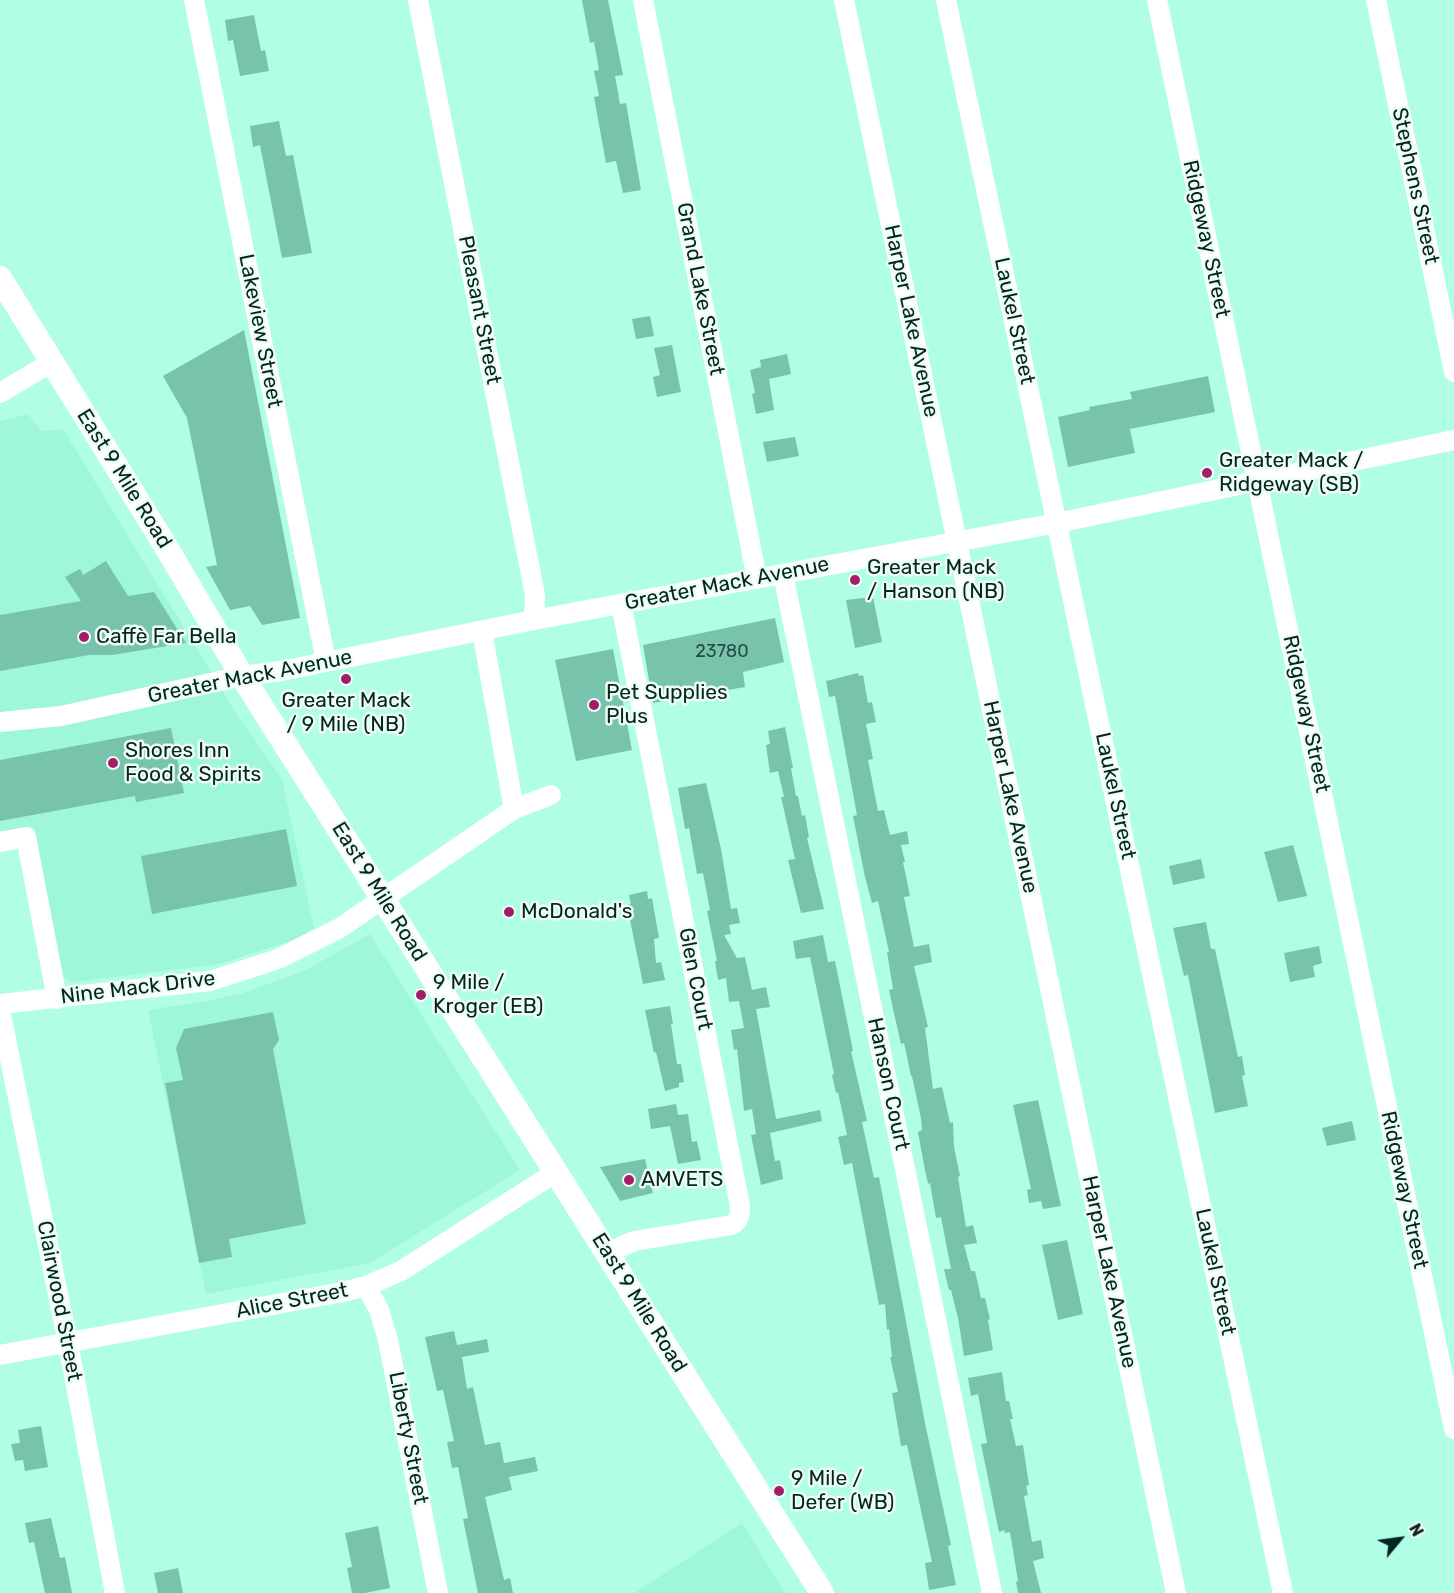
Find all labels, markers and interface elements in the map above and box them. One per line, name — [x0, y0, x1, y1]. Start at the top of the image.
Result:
street label: Stephens Street — [1386, 105, 1444, 267]
street label: Ridgeway Street — [1177, 158, 1235, 320]
street label: Grand Lake Street — [671, 200, 729, 378]
street label: Harper Lake Avenue — [878, 222, 944, 420]
street label: Pleasant Street — [452, 234, 506, 386]
street label: Lakeview Street — [233, 252, 287, 410]
street label: Laukel Street — [988, 255, 1040, 387]
street label: East 9 Mile Road — [71, 405, 177, 553]
place label: Greater Mack / Ridgeway (SB) — [1219, 448, 1363, 498]
marker: Greater Mack / Ridgeway (SB) — [1200, 466, 1214, 480]
street label: Greater Mack Avenue — [623, 552, 831, 616]
place label: Greater Mack / Hanson (NB) — [867, 555, 1005, 605]
marker: Greater Mack / Hanson (NB) — [848, 573, 862, 587]
place label: Caffè Far Bella — [96, 624, 237, 650]
marker: Caffè Far Bella — [77, 630, 91, 644]
street label: Ridgeway Street — [1277, 633, 1335, 795]
house number: 23780 — [695, 641, 749, 663]
street label: Greater Mack Avenue — [146, 645, 354, 709]
marker: Greater Mack / 9 Mile (NB) — [339, 672, 353, 686]
place label: Pet Supplies Plus — [606, 680, 728, 730]
place label: Greater Mack / 9 Mile (NB) — [281, 688, 411, 738]
marker: Pet Supplies Plus — [587, 698, 601, 712]
street label: Harper Lake Avenue — [977, 698, 1043, 896]
street label: Laukel Street — [1089, 730, 1141, 862]
place label: Shores Inn Food & Spirits — [125, 738, 261, 788]
marker: Shores Inn Food & Spirits — [106, 756, 120, 770]
street label: East 9 Mile Road — [326, 818, 432, 966]
place label: McDonald's — [521, 899, 633, 925]
marker: McDonald's — [502, 905, 516, 919]
street label: Glen Court — [673, 926, 717, 1032]
street label: Nine Mack Drive — [59, 966, 217, 1010]
place label: 9 Mile / Kroger (EB) — [433, 970, 543, 1020]
marker: 9 Mile / Kroger (EB) — [414, 988, 428, 1002]
street label: Hanson Court — [862, 1015, 914, 1153]
street label: Ridgeway Street — [1375, 1109, 1433, 1271]
place label: AMVETS — [641, 1167, 723, 1193]
marker: AMVETS — [622, 1173, 636, 1187]
street label: Harper Lake Avenue — [1076, 1173, 1142, 1371]
street label: Laukel Street — [1189, 1206, 1241, 1338]
street label: Clairwood Street — [31, 1219, 87, 1383]
street label: East 9 Mile Road — [586, 1229, 692, 1377]
street label: Alice Street — [234, 1278, 350, 1324]
street label: Liberty Street — [383, 1369, 433, 1507]
place label: 9 Mile / Defer (WB) — [791, 1466, 894, 1516]
marker: 9 Mile / Defer (WB) — [772, 1484, 786, 1498]
north arrow — [1370, 1509, 1430, 1569]
text: N — [1405, 1520, 1427, 1540]

